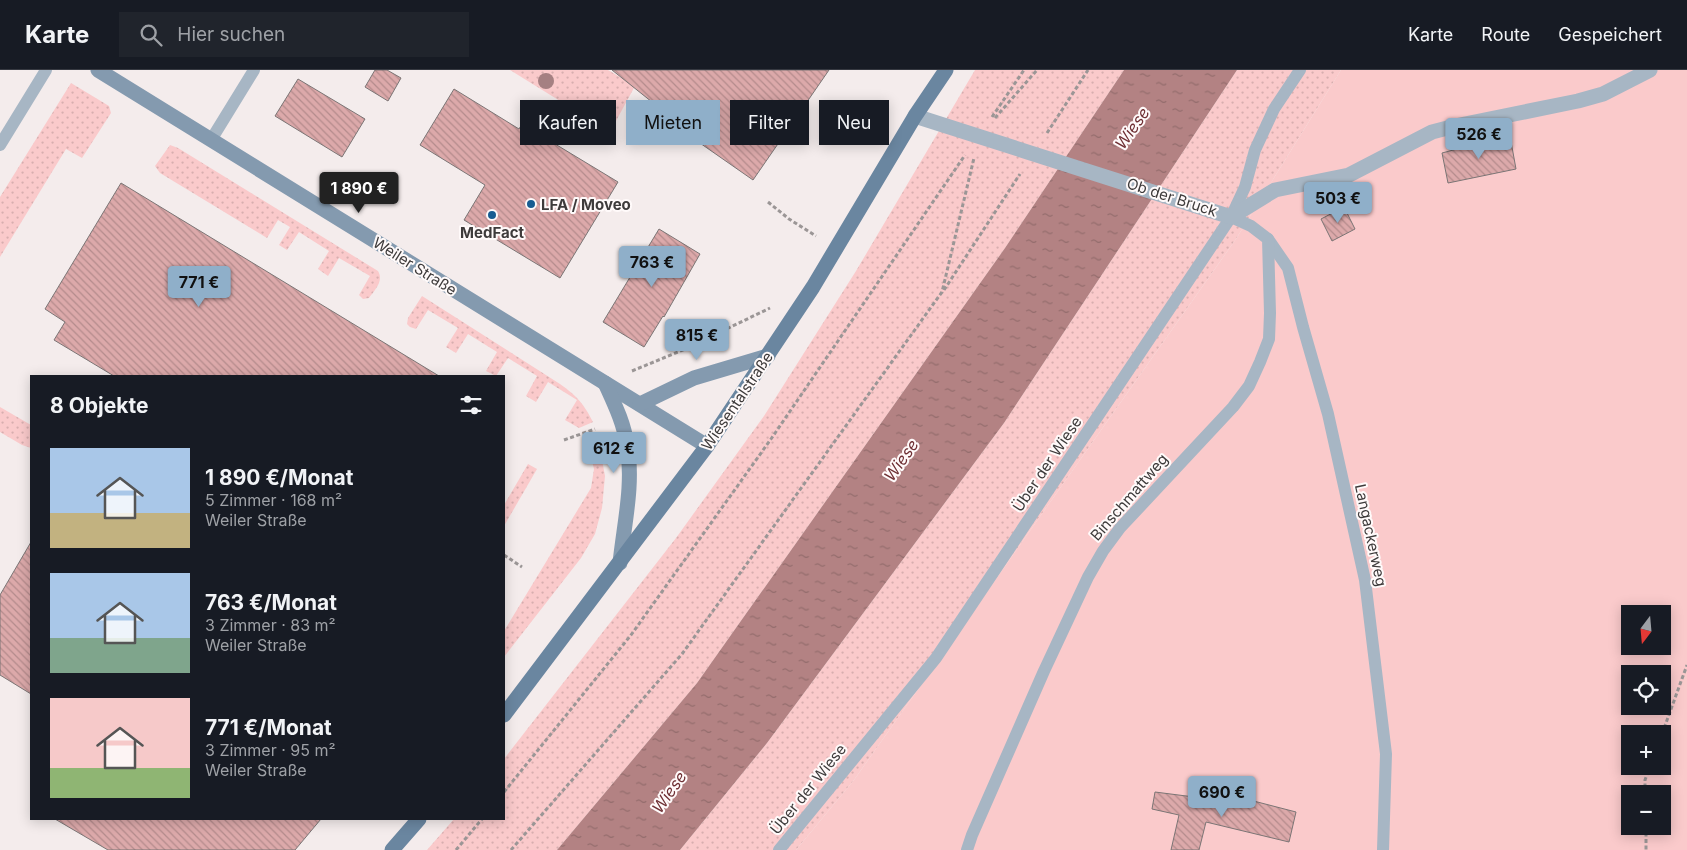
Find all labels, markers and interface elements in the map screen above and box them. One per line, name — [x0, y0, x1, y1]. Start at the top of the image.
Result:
search box — [119, 12, 469, 57]
text: Karte — [25, 20, 89, 49]
icon: search — [137, 21, 165, 49]
text: Hier suchen — [177, 23, 285, 46]
text: Karte — [1408, 24, 1453, 45]
text: Route — [1481, 24, 1530, 45]
text: Gespeichert — [1558, 24, 1662, 45]
chip: Kaufen — [520, 100, 616, 145]
chip: Mieten — [626, 100, 720, 145]
chip: Filter — [730, 100, 809, 145]
chip: Neu — [819, 100, 889, 145]
water label: Wiese — [1110, 103, 1154, 153]
pin: 526 € — [1444, 118, 1514, 160]
text: 526 € — [1456, 124, 1502, 144]
pin: 1 890 € — [313, 172, 405, 214]
street label: Ob der Bruck — [1124, 173, 1220, 221]
text: 1 890 € — [330, 178, 388, 198]
pin: 503 € — [1303, 182, 1373, 224]
text: 503 € — [1315, 188, 1361, 208]
place label: LFA / Moveo — [541, 195, 631, 214]
marker: LFA / Moveo — [525, 198, 537, 210]
marker: MedFact — [486, 209, 498, 221]
place label: MedFact — [460, 223, 524, 242]
street label: Weiler Straße — [370, 233, 460, 299]
pin: 763 € — [617, 246, 687, 288]
text: 763 € — [630, 252, 674, 272]
pin: 771 € — [164, 266, 234, 308]
text: 771 € — [179, 272, 219, 292]
pin: 815 € — [662, 318, 732, 361]
text: 815 € — [676, 325, 718, 345]
street label: Wiesentalstraße — [697, 348, 777, 454]
icon: filters — [457, 391, 485, 419]
text: 8 Objekte — [50, 393, 148, 418]
street label: Über der Wiese — [1008, 413, 1086, 515]
pin: 612 € — [579, 432, 649, 474]
water label: Wiese — [879, 435, 923, 485]
text: 612 € — [593, 438, 635, 458]
street label: Binschmattweg — [1086, 450, 1172, 544]
text: 1 890 €/Monat — [205, 465, 353, 490]
icon: home — [90, 468, 150, 528]
street label: Langackerweg — [1351, 482, 1391, 588]
text: 5 Zimmer · 168 m² — [205, 490, 342, 510]
text: Weiler Straße — [205, 510, 307, 530]
text: 763 €/Monat — [205, 590, 337, 615]
icon: home — [90, 593, 150, 653]
north arrow — [1621, 605, 1671, 655]
map controls — [1621, 605, 1671, 835]
text: 3 Zimmer · 83 m² — [205, 615, 336, 635]
text: Weiler Straße — [205, 635, 307, 655]
button: locate — [1621, 665, 1671, 715]
text: 771 €/Monat — [205, 715, 332, 740]
icon: home — [90, 718, 150, 778]
button: + — [1621, 725, 1671, 775]
text: 3 Zimmer · 95 m² — [205, 740, 336, 760]
street label: Über der Wiese — [766, 740, 850, 838]
text: Weiler Straße — [205, 760, 307, 780]
water label: Wiese — [647, 767, 691, 817]
pin: 690 € — [1187, 776, 1257, 818]
text: 690 € — [1199, 782, 1245, 802]
button: − — [1621, 785, 1671, 835]

